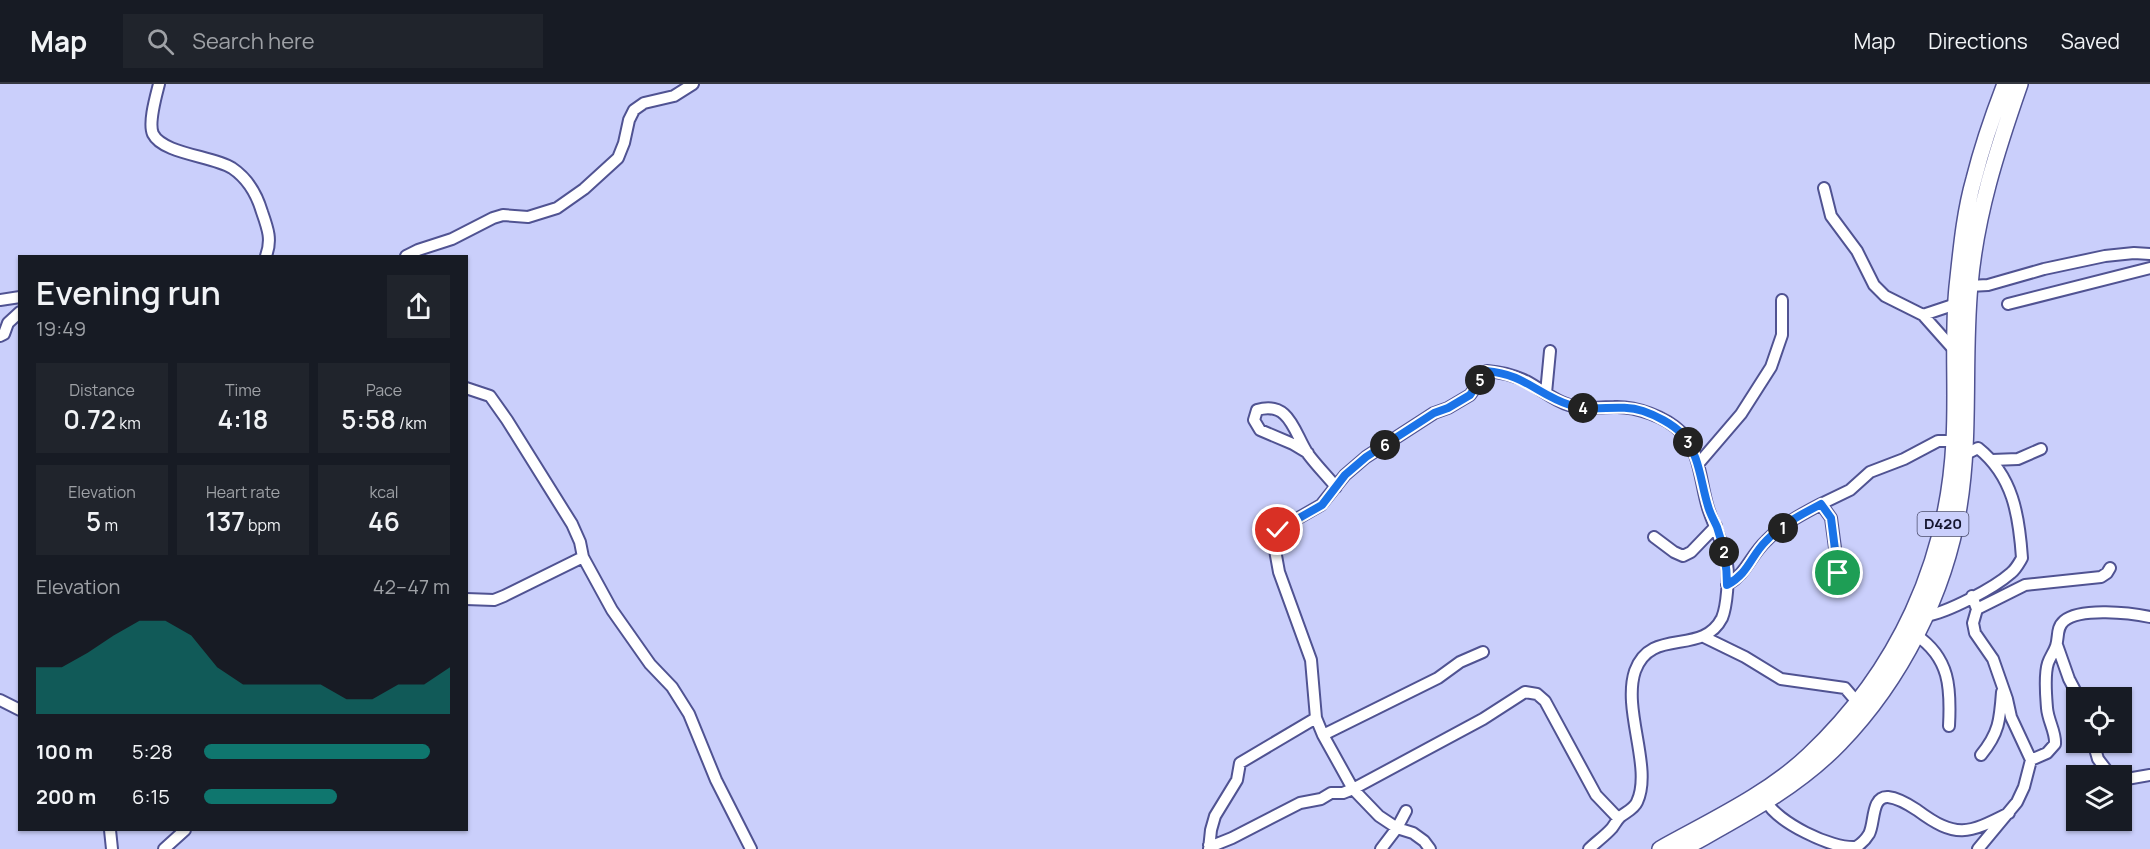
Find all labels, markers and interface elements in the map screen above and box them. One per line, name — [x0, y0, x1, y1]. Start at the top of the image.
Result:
search box — [123, 14, 543, 68]
text: Map — [30, 22, 87, 60]
icon: search — [144, 25, 177, 58]
text: Search here — [192, 26, 315, 56]
text: Map — [1854, 27, 1895, 55]
text: Directions — [1928, 27, 2028, 55]
text: Saved — [2061, 27, 2120, 55]
text: Evening run — [36, 270, 221, 315]
button: share — [387, 275, 450, 338]
text: 19:49 — [36, 315, 86, 342]
pin: 5 — [1465, 365, 1495, 395]
text: 5 — [1475, 369, 1485, 391]
text: Distance — [69, 379, 135, 401]
text: Time — [225, 379, 261, 401]
text: Pace — [366, 379, 402, 401]
pin: 4 — [1568, 393, 1598, 423]
text: 4 — [1578, 397, 1588, 419]
text: 0.72 — [63, 401, 116, 437]
text: 4:18 — [218, 401, 268, 437]
text: 5:58 — [341, 401, 396, 437]
text: km — [116, 412, 141, 434]
text: /km — [396, 412, 427, 434]
pin: 3 — [1673, 427, 1703, 457]
pin: 6 — [1370, 430, 1400, 460]
text: 3 — [1683, 431, 1693, 453]
text: 6 — [1380, 434, 1390, 456]
text: Elevation — [68, 481, 136, 503]
text: Heart rate — [206, 481, 280, 503]
text: kcal — [369, 481, 399, 503]
text: 5 — [86, 503, 101, 539]
text: 137 — [205, 503, 245, 539]
text: 46 — [368, 503, 400, 539]
pin — [1252, 504, 1303, 555]
road number: D420 — [1918, 512, 1968, 536]
icon: check — [1261, 513, 1294, 546]
pin: 1 — [1768, 513, 1798, 543]
text: m — [101, 514, 118, 536]
text: bpm — [245, 514, 281, 536]
text: 1 — [1779, 517, 1787, 539]
pin: 2 — [1709, 537, 1739, 567]
text: 2 — [1719, 541, 1729, 563]
pin — [1812, 547, 1863, 598]
icon: arrive — [1821, 556, 1854, 589]
text: Elevation — [36, 573, 120, 600]
text: 42–47 m — [373, 573, 450, 600]
map controls — [2066, 687, 2132, 831]
button: locate — [2066, 687, 2132, 753]
text: 100 m — [36, 738, 93, 765]
text: 5:28 — [132, 738, 173, 765]
button: layers — [2066, 765, 2132, 831]
text: 200 m — [36, 783, 96, 810]
text: 6:15 — [132, 783, 170, 810]

